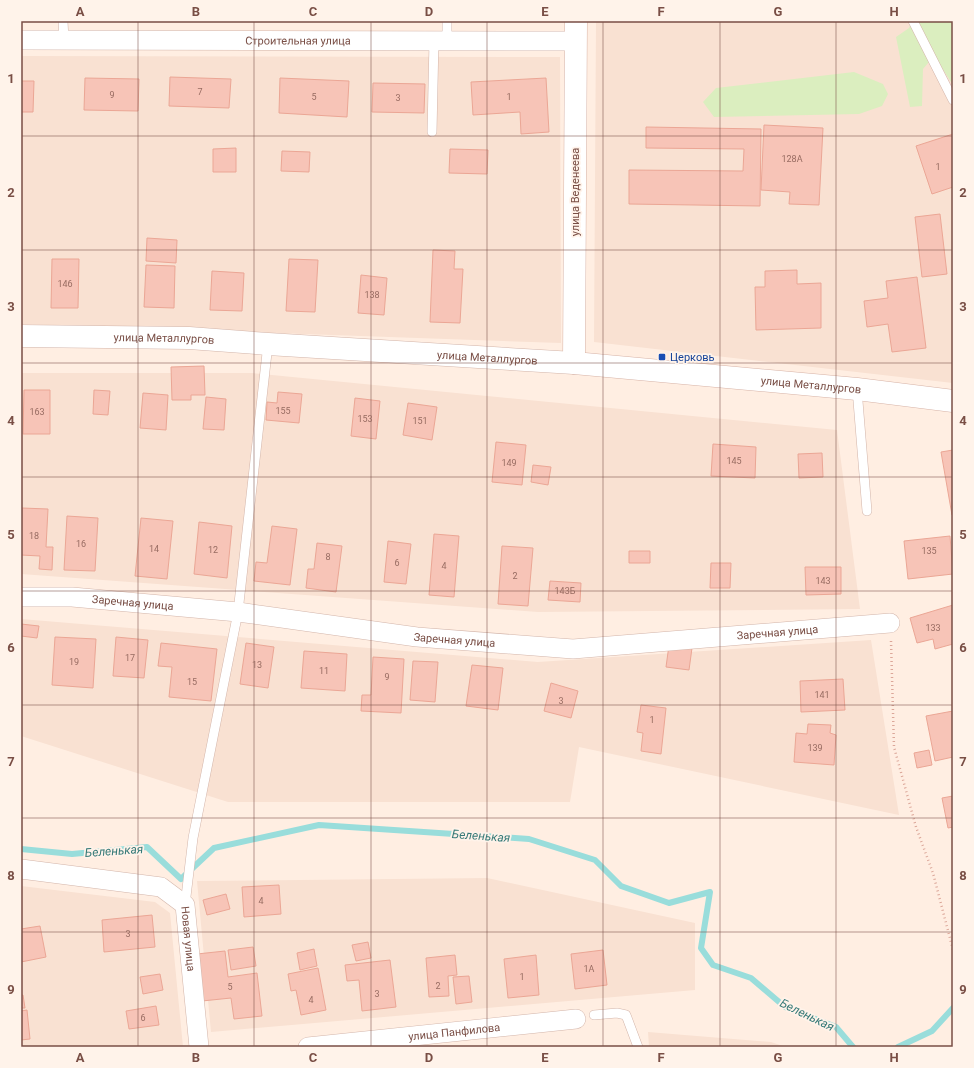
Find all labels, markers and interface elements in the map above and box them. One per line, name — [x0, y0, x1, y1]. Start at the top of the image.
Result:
text: A — [76, 4, 85, 19]
text: B — [192, 4, 200, 19]
text: C — [309, 4, 318, 19]
text: D — [425, 4, 433, 19]
text: E — [541, 4, 549, 19]
text: F — [657, 4, 665, 19]
text: G — [774, 4, 783, 19]
text: H — [889, 4, 899, 19]
street label: Строительная улица — [245, 34, 351, 47]
text: 1 — [7, 71, 15, 86]
text: 1 — [959, 71, 967, 86]
house number: 7 — [197, 87, 203, 97]
house number: 9 — [109, 90, 115, 100]
house number: 5 — [311, 92, 317, 102]
house number: 1 — [506, 92, 512, 102]
house number: 3 — [395, 93, 401, 103]
street label: улица Веденеева — [569, 148, 582, 236]
house number: 128А — [781, 154, 803, 164]
house number: 1 — [935, 162, 941, 172]
text: 2 — [7, 185, 15, 200]
text: 2 — [959, 185, 967, 200]
house number: 146 — [57, 279, 73, 289]
house number: 138 — [364, 290, 380, 300]
text: 3 — [7, 299, 15, 314]
text: 3 — [959, 299, 967, 314]
street label: улица Металлургов — [114, 331, 215, 346]
street label: улица Металлургов — [437, 348, 538, 367]
place label: Церковь — [670, 351, 714, 364]
marker: Церковь — [657, 352, 667, 362]
street label: улица Металлургов — [760, 374, 862, 396]
house number: 155 — [275, 406, 291, 416]
house number: 163 — [29, 407, 45, 417]
text: 4 — [7, 413, 15, 428]
text: 4 — [959, 413, 967, 428]
house number: 153 — [357, 414, 373, 424]
house number: 151 — [412, 416, 428, 426]
house number: 145 — [726, 456, 742, 466]
house number: 149 — [501, 458, 517, 468]
text: 5 — [7, 527, 15, 542]
text: 5 — [959, 527, 967, 542]
house number: 18 — [29, 531, 39, 541]
house number: 16 — [76, 539, 86, 549]
house number: 14 — [149, 544, 159, 554]
house number: 12 — [208, 545, 218, 555]
house number: 135 — [921, 546, 937, 556]
house number: 8 — [325, 552, 331, 562]
house number: 6 — [394, 558, 400, 568]
house number: 4 — [441, 561, 447, 571]
house number: 2 — [512, 571, 518, 581]
house number: 143 — [815, 576, 831, 586]
house number: 143Б — [555, 586, 576, 596]
street label: Заречная улица — [91, 592, 174, 613]
street label: Заречная улица — [736, 622, 819, 642]
house number: 133 — [925, 623, 941, 633]
street label: Заречная улица — [413, 630, 496, 650]
text: 6 — [7, 640, 15, 655]
text: 6 — [959, 640, 967, 655]
house number: 17 — [125, 653, 135, 663]
house number: 19 — [69, 657, 79, 667]
house number: 13 — [252, 660, 262, 670]
house number: 11 — [319, 666, 329, 676]
house number: 9 — [384, 672, 390, 682]
house number: 15 — [187, 677, 197, 687]
house number: 141 — [814, 690, 830, 700]
house number: 3 — [558, 696, 564, 706]
house number: 1 — [649, 715, 655, 725]
house number: 139 — [807, 743, 823, 753]
text: 7 — [7, 754, 15, 769]
text: 7 — [959, 754, 967, 769]
water label: Беленькая — [451, 827, 511, 845]
water label: Беленькая — [84, 842, 144, 860]
text: 8 — [7, 868, 15, 883]
text: 8 — [959, 868, 967, 883]
house number: 4 — [258, 896, 264, 906]
street label: Новая улица — [179, 905, 198, 972]
house number: 3 — [125, 929, 131, 939]
house number: 1А — [584, 964, 595, 974]
house number: 1 — [519, 972, 525, 982]
house number: 2 — [435, 981, 441, 991]
text: 9 — [7, 982, 15, 997]
house number: 5 — [227, 982, 233, 992]
text: 9 — [959, 982, 967, 997]
house number: 3 — [374, 989, 380, 999]
house number: 4 — [308, 995, 314, 1005]
water label: Беленькая — [778, 996, 836, 1034]
house number: 6 — [140, 1013, 146, 1023]
street label: улица Панфилова — [408, 1020, 501, 1043]
text: A — [76, 1050, 85, 1065]
text: B — [192, 1050, 200, 1065]
text: C — [309, 1050, 318, 1065]
text: D — [425, 1050, 433, 1065]
text: E — [541, 1050, 549, 1065]
text: F — [657, 1050, 665, 1065]
text: G — [774, 1050, 783, 1065]
text: H — [889, 1050, 899, 1065]

